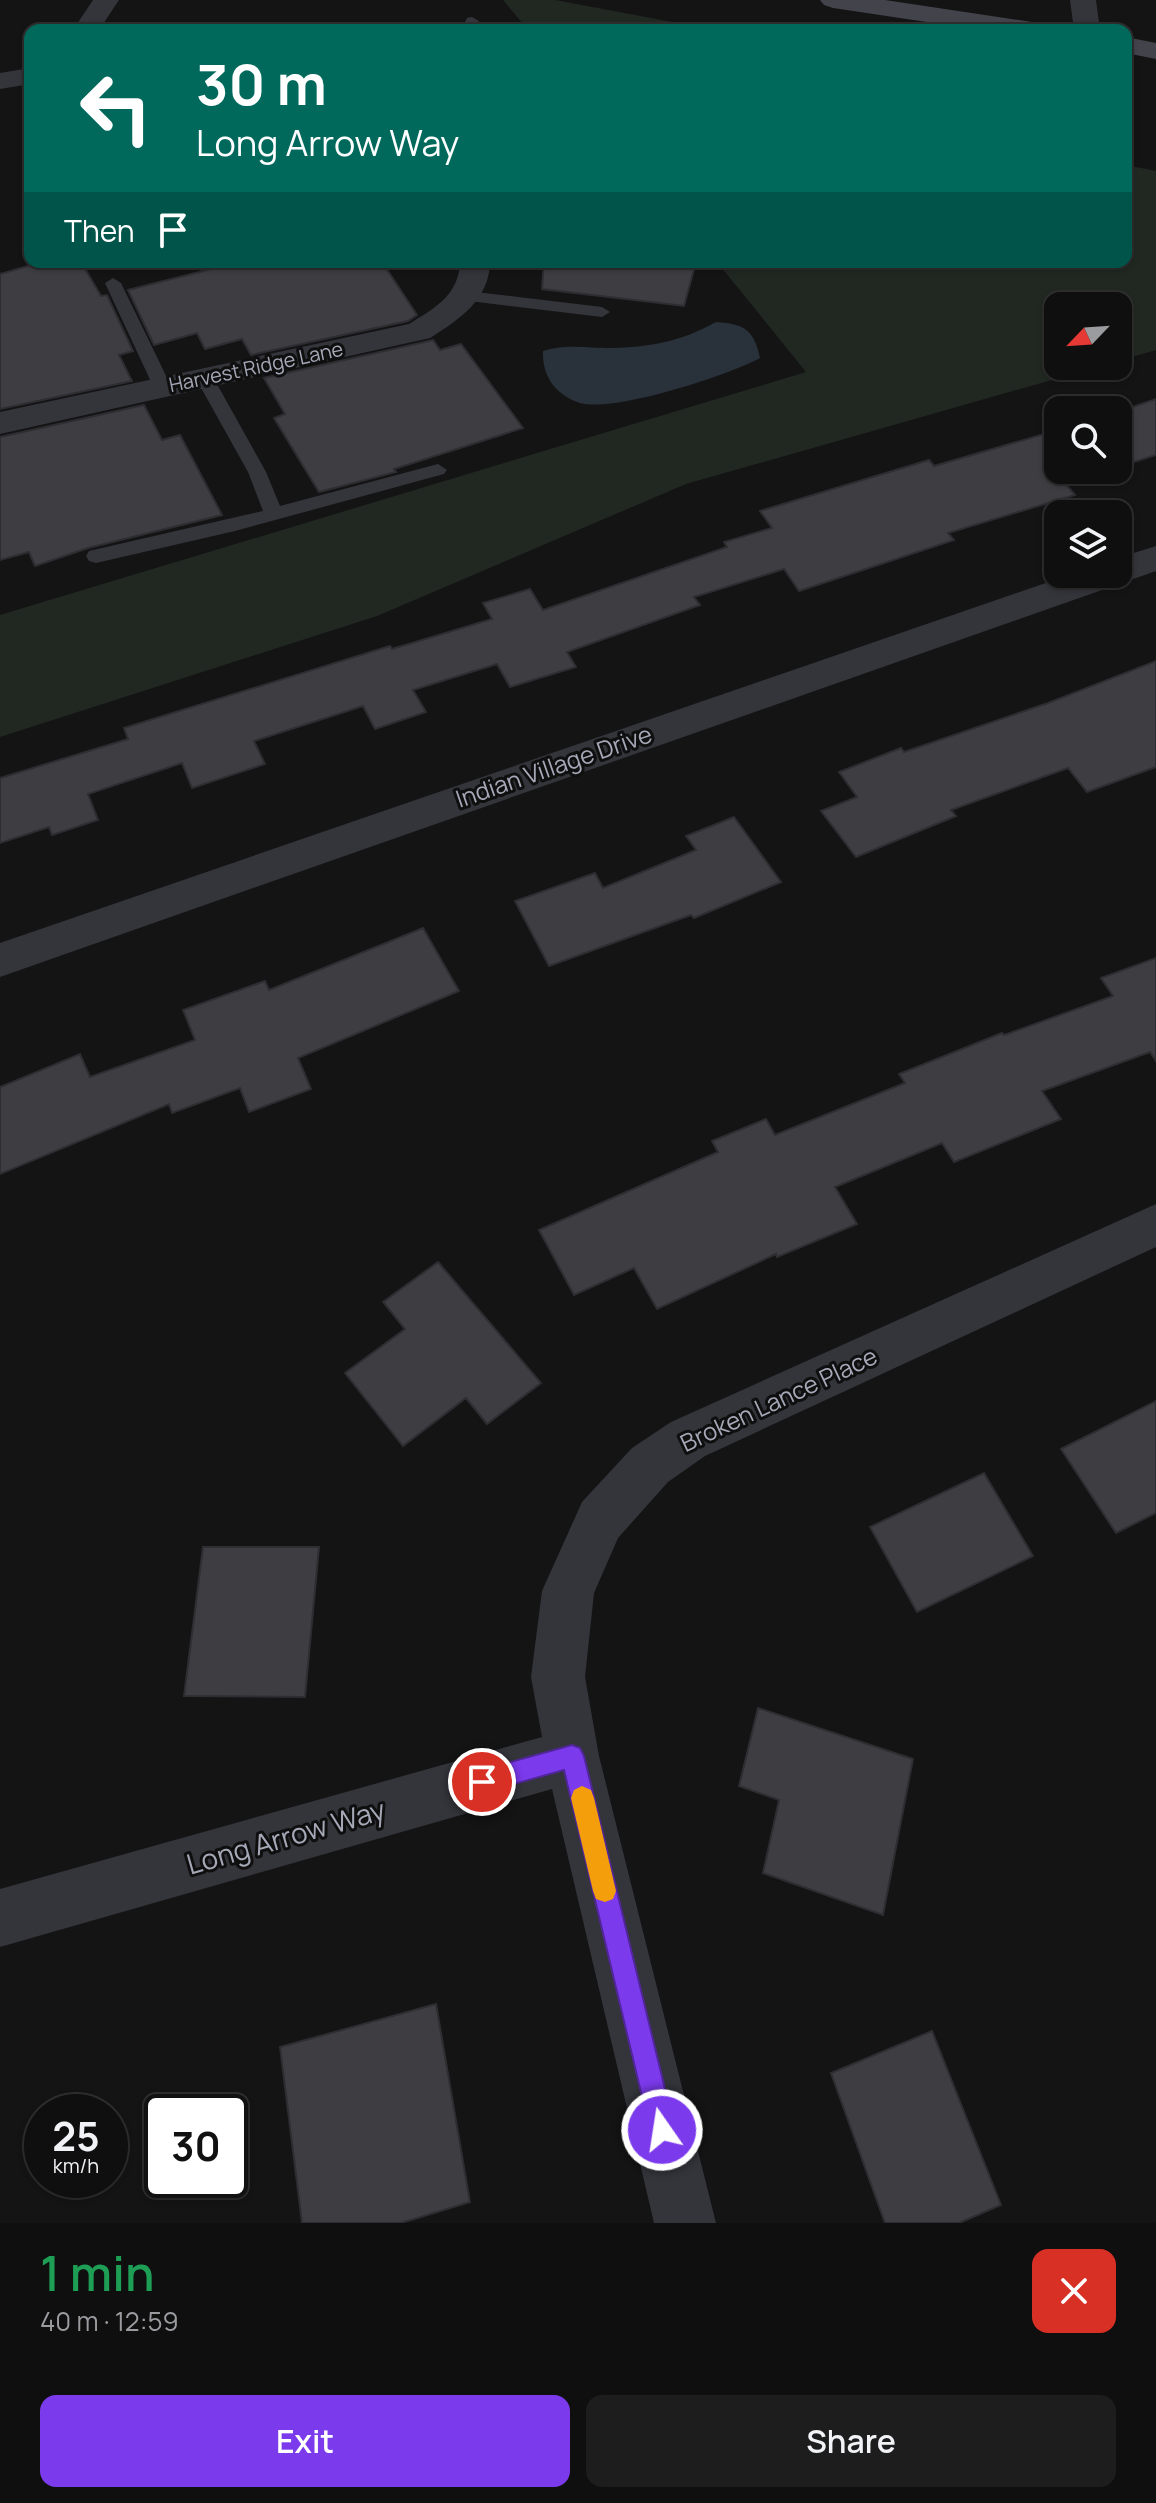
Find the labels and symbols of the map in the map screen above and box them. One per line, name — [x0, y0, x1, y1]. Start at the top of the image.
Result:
north arrow — [1044, 292, 1132, 380]
street label: Harvest Ridge Lane — [166, 335, 345, 398]
street label: Indian Village Drive — [451, 717, 656, 815]
street label: Broken Lance Place — [675, 1339, 882, 1459]
pin — [448, 1748, 516, 1816]
street label: Long Arrow Way — [182, 1789, 390, 1883]
position arrow — [620, 2088, 704, 2172]
speed limit sign: 30 — [144, 2094, 248, 2198]

